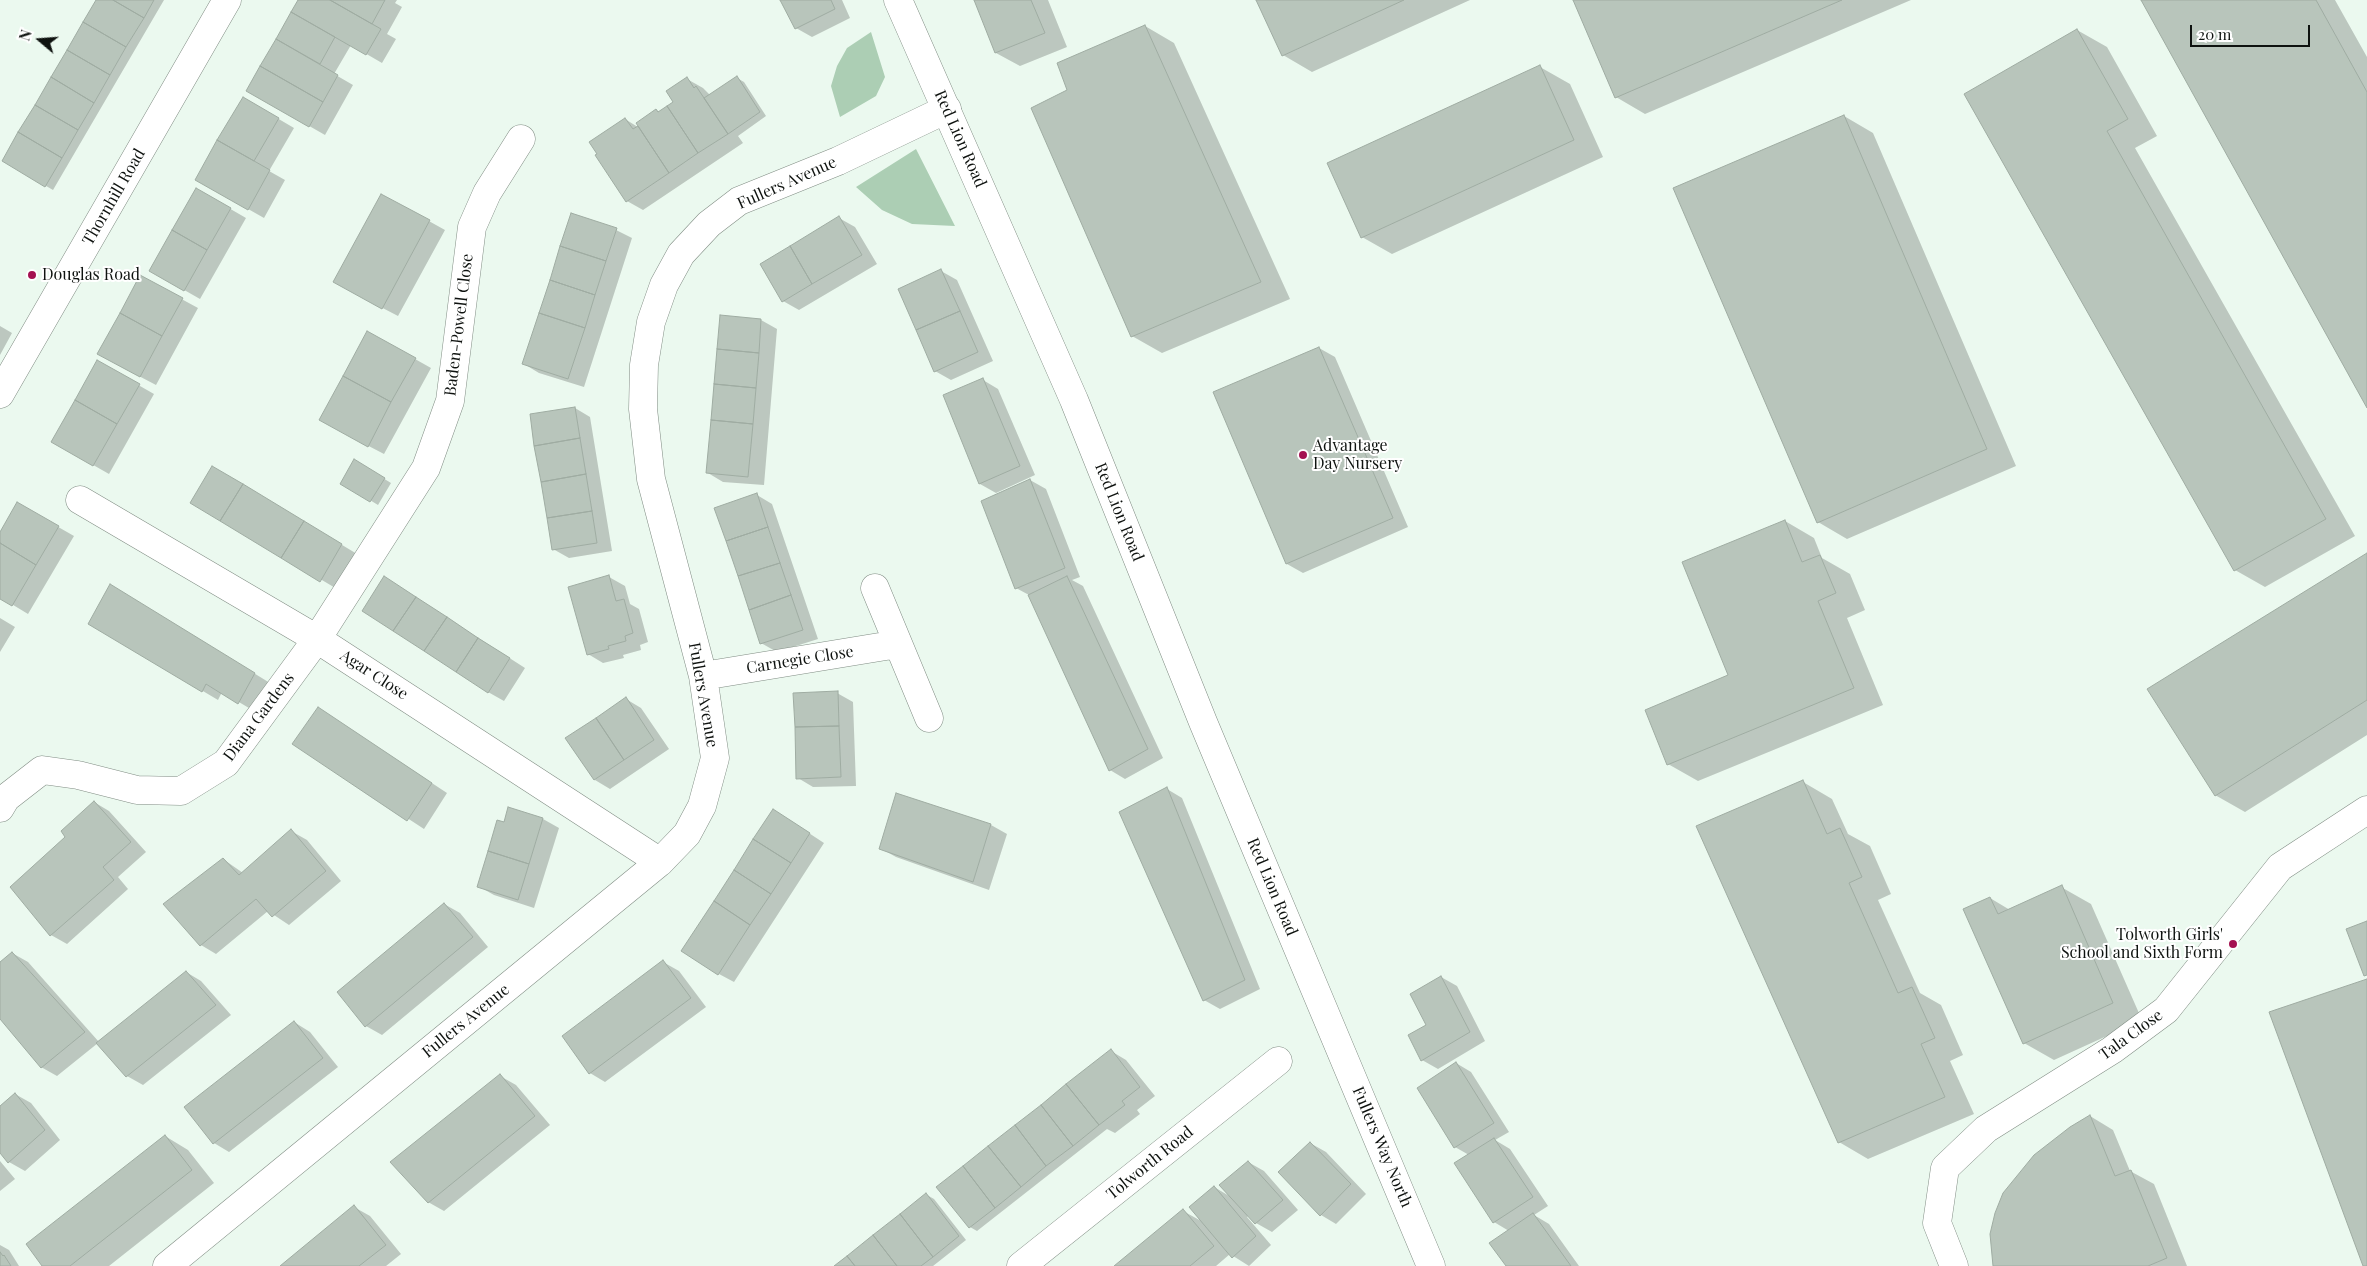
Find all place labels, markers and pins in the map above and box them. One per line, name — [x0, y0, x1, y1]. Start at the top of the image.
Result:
place label: Douglas Road — [42, 265, 140, 285]
marker: Douglas Road — [26, 269, 38, 281]
place label: Advantage Day Nursery — [1313, 436, 1402, 474]
marker: Advantage Day Nursery — [1297, 449, 1309, 461]
place label: Tolworth Girls' School and Sixth Form — [2061, 925, 2223, 963]
marker: Tolworth Girls' School and Sixth Form — [2227, 938, 2239, 950]

